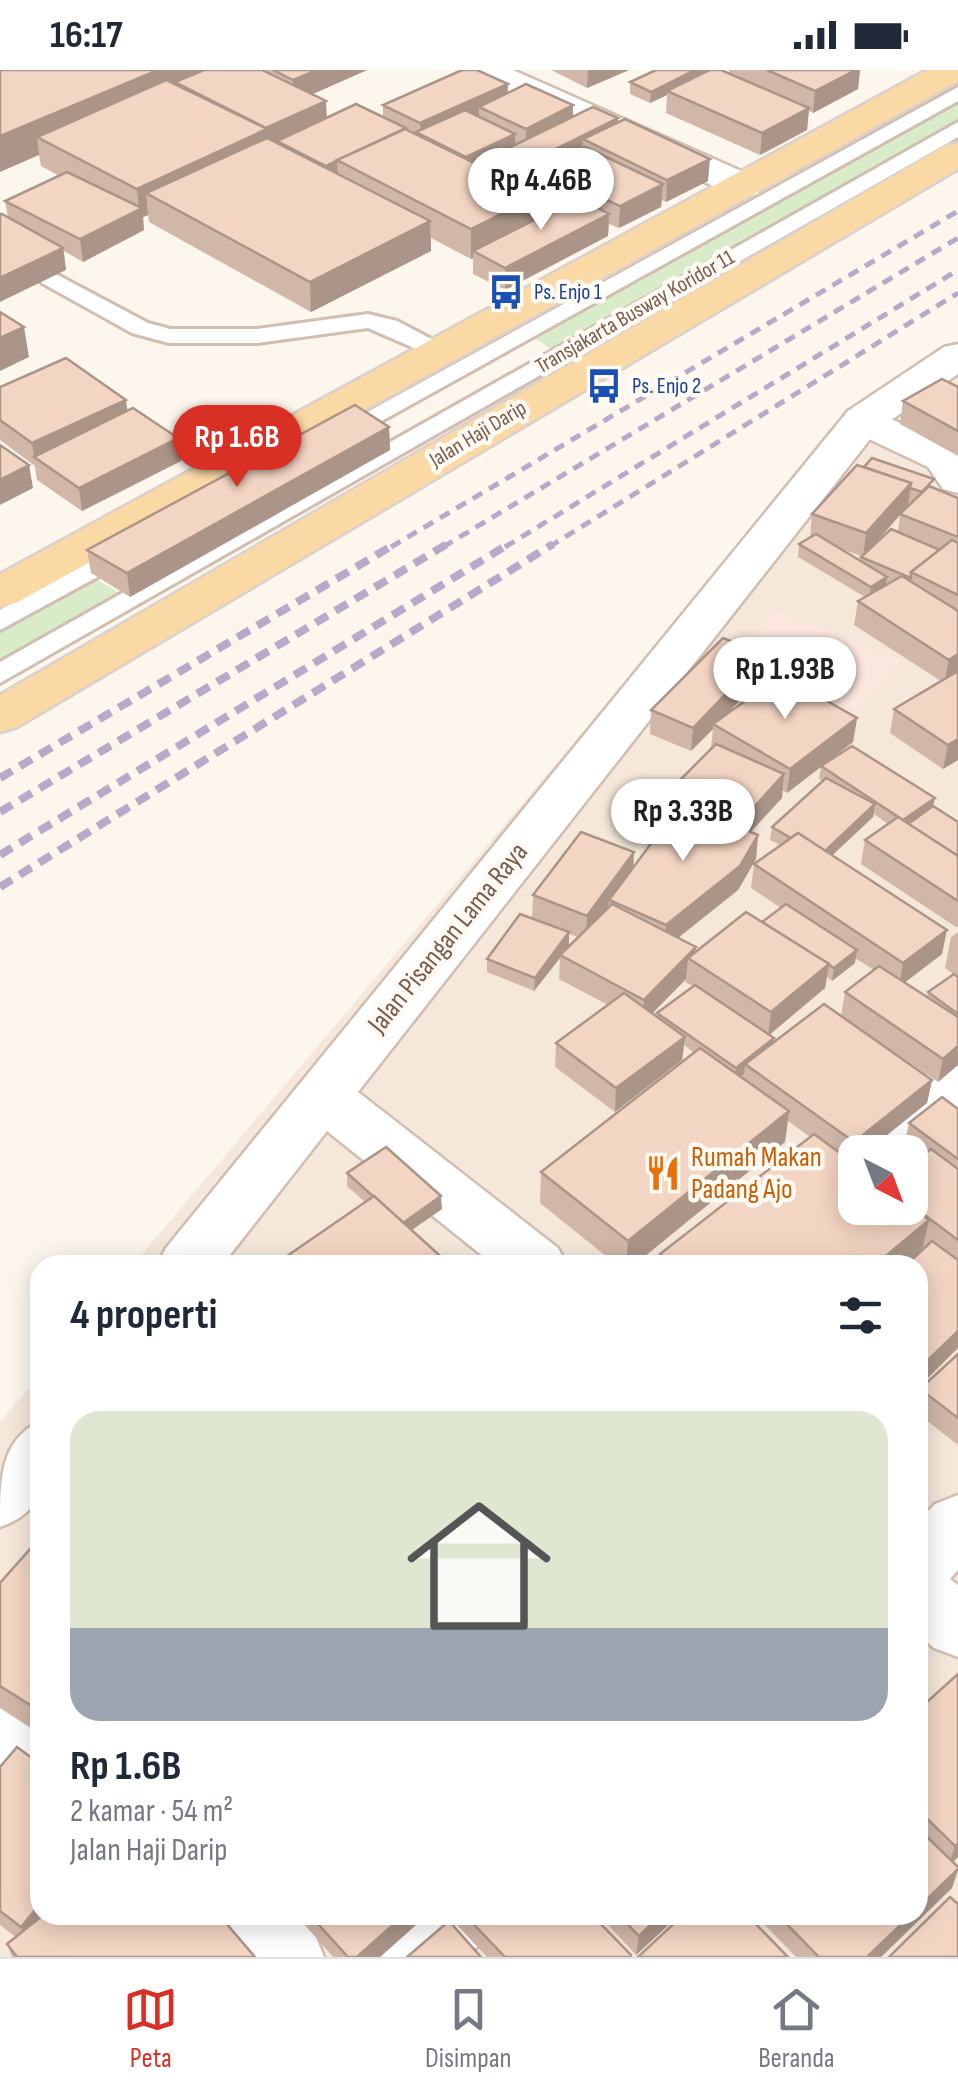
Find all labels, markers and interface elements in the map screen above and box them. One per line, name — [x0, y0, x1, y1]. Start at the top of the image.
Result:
text: 16:17 — [50, 13, 122, 58]
pin: Rp 4.46B — [438, 148, 644, 233]
text: Rp 4.46B — [490, 161, 592, 200]
street label: Transjakarta Busway Koridor 11 — [531, 244, 740, 380]
bus stop icon: Ps. Enjo 1 — [487, 273, 525, 311]
place label: Ps. Enjo 1 — [534, 279, 602, 306]
bus stop icon: Ps. Enjo 2 — [585, 367, 623, 405]
place label: Ps. Enjo 2 — [632, 373, 701, 400]
street label: Jalan Haji Darip — [424, 395, 531, 474]
pin: Rp 1.6B — [145, 405, 329, 490]
text: Rp 1.6B — [195, 418, 279, 457]
pin: Rp 1.93B — [682, 637, 888, 722]
text: Rp 1.93B — [735, 650, 835, 689]
pin: Rp 3.33B — [580, 779, 786, 864]
text: Rp 3.33B — [633, 792, 733, 831]
street label: Jalan Pisangan Lama Raya — [360, 836, 535, 1041]
north arrow — [838, 1135, 928, 1225]
map controls — [838, 1135, 928, 1225]
place label: Rumah Makan Padang Ajo — [691, 1141, 822, 1206]
restaurant icon: Rumah Makan Padang Ajo — [644, 1154, 682, 1192]
icon: filters — [833, 1288, 888, 1343]
text: 4 properti — [70, 1290, 217, 1341]
icon: home — [389, 1476, 569, 1656]
text: Rp 1.6B — [70, 1741, 181, 1792]
text: 2 kamar · 54 m² — [70, 1792, 233, 1831]
text: Jalan Haji Darip — [70, 1831, 228, 1870]
tab: Peta — [123, 1982, 178, 2075]
tab: Disimpan — [425, 1982, 512, 2075]
tab: Beranda — [758, 1982, 835, 2075]

